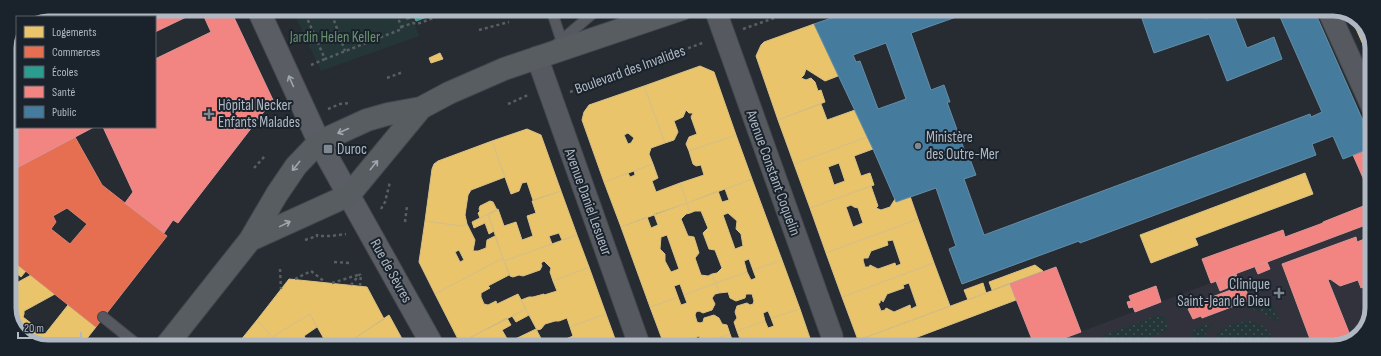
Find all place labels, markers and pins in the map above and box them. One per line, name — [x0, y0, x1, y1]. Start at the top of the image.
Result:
place label: Hôpital Necker Enfants Malades — [218, 96, 300, 132]
marker: Hôpital Necker Enfants Malades — [203, 108, 215, 120]
place label: Ministère des Outre-Mer — [926, 128, 1000, 164]
place label: Duroc — [337, 140, 367, 159]
marker: Ministère des Outre-Mer — [913, 141, 923, 151]
marker: Duroc — [322, 143, 334, 155]
place label: Clinique Saint-Jean de Dieu — [1177, 275, 1270, 311]
marker: Clinique Saint-Jean de Dieu — [1273, 287, 1285, 299]

